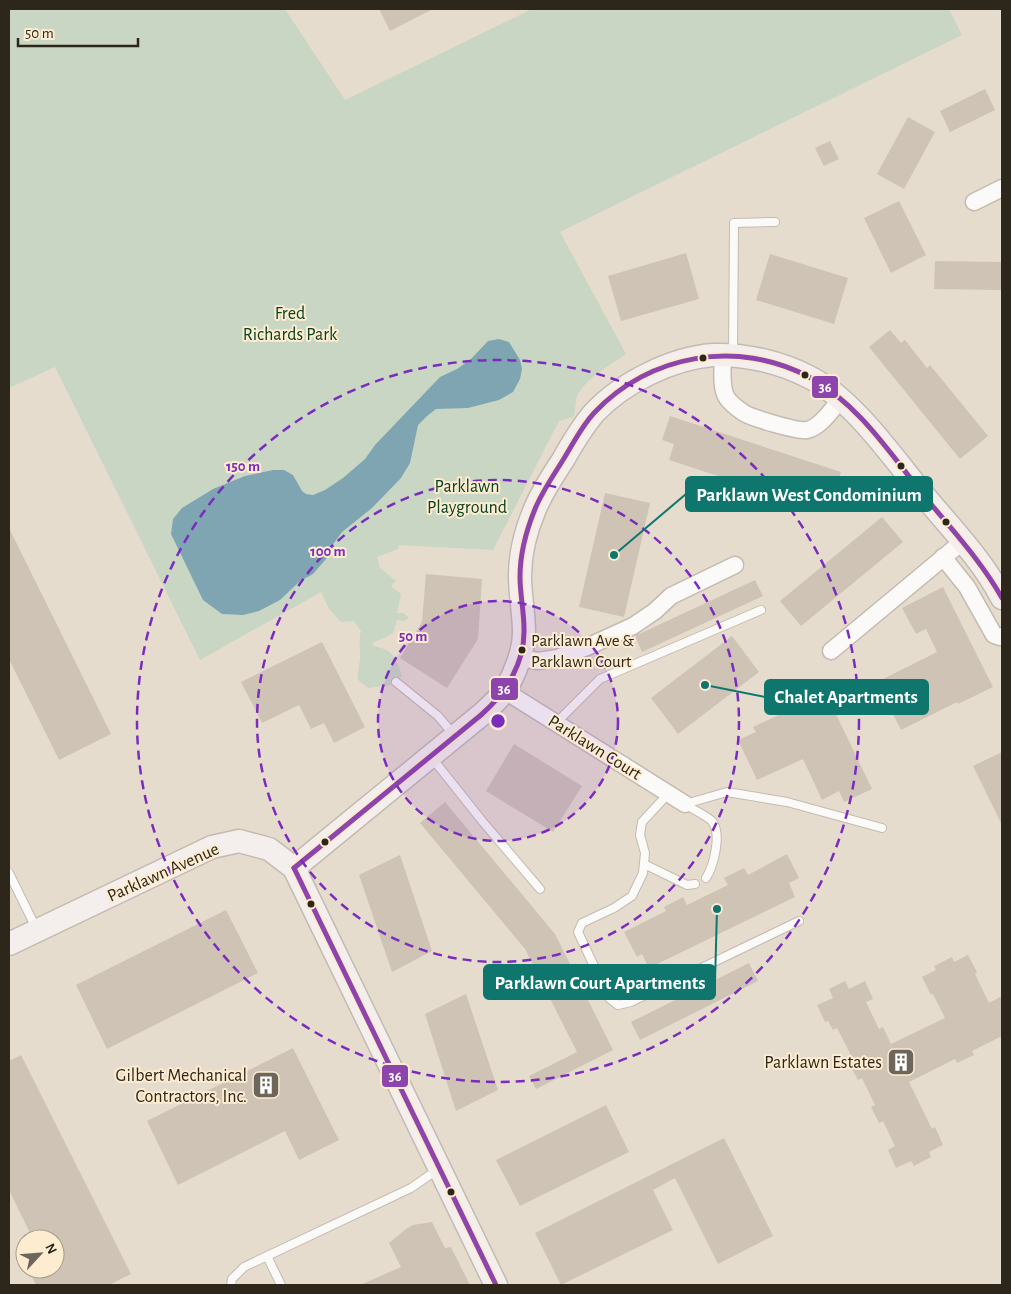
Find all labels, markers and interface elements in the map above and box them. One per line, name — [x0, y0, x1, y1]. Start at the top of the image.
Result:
scale bar — [18, 15, 138, 47]
text: 50 m — [25, 26, 54, 41]
park label: Fred Richards Park — [243, 305, 338, 344]
unlabelled marker — [698, 353, 708, 363]
unlabelled marker — [800, 370, 810, 380]
line badge: 36 — [811, 375, 839, 399]
text: 36 — [819, 381, 832, 395]
text: 150 m — [226, 459, 260, 474]
unlabelled marker — [896, 461, 906, 471]
callout: Parklawn West Condominium — [686, 477, 932, 511]
park label: Parklawn Playground — [427, 478, 507, 517]
text: Parklawn West Condominium — [696, 486, 922, 505]
unlabelled marker — [941, 517, 951, 527]
text: 100 m — [310, 544, 346, 559]
text: 50 m — [399, 629, 427, 644]
place label: Parklawn Ave & Parklawn Court — [531, 632, 634, 670]
marker: Parklawn Ave & Parklawn Court — [517, 645, 527, 655]
line badge: 36 — [490, 677, 519, 701]
callout: Chalet Apartments — [765, 680, 928, 714]
text: 36 — [498, 683, 511, 697]
text: Chalet Apartments — [774, 688, 918, 707]
centre of rings — [489, 712, 507, 730]
street label: Parklawn Court — [545, 712, 645, 784]
unlabelled marker — [320, 837, 330, 847]
street label: Parklawn Avenue — [105, 840, 222, 906]
unlabelled marker — [306, 899, 316, 909]
callout: Parklawn Court Apartments — [484, 965, 715, 999]
text: Parklawn Court Apartments — [495, 974, 705, 993]
building icon: Parklawn Estates — [886, 1047, 916, 1077]
place label: Parklawn Estates — [764, 1054, 882, 1072]
line badge: 36 — [381, 1064, 409, 1088]
place label: Gilbert Mechanical Contractors, Inc. — [116, 1067, 247, 1106]
building icon: Gilbert Mechanical Contractors, Inc. — [251, 1070, 281, 1100]
text: 36 — [389, 1070, 402, 1084]
unlabelled marker — [446, 1187, 456, 1197]
north arrow — [15, 1229, 65, 1279]
text: N — [42, 1241, 59, 1256]

